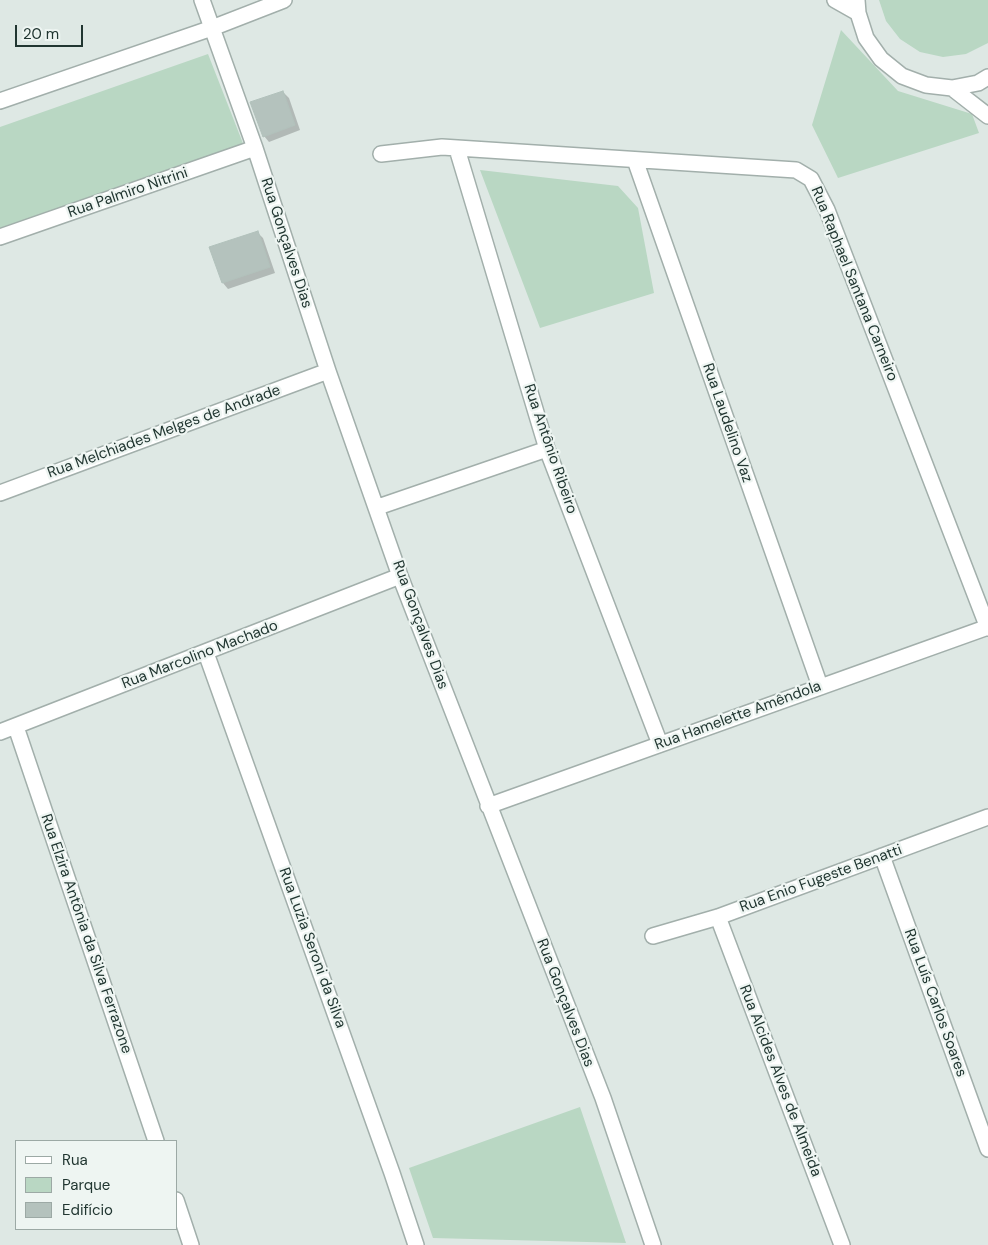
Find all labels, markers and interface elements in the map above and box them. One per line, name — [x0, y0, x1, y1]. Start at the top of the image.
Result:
scale bar — [18, 15, 85, 47]
text: 20 m — [23, 24, 59, 44]
street label: Rua Palmiro Nitrini — [66, 164, 190, 222]
street label: Rua Gonçalves Dias — [256, 176, 316, 310]
street label: Rua Raphael Santana Carneiro — [807, 184, 901, 384]
street label: Rua Laudelino Vaz — [698, 361, 756, 485]
street label: Rua Melchiades Melges de Andrade — [45, 381, 283, 483]
street label: Rua Antônio Ribeiro — [519, 382, 581, 516]
street label: Rua Gonçalves Dias — [388, 558, 452, 692]
street label: Rua Marcolino Machado — [119, 617, 281, 693]
street label: Rua Hamelette Amêndola — [652, 677, 824, 755]
street label: Rua Elzira Antônia da Silva Ferrazone — [36, 812, 136, 1056]
street label: Rua Enio Fugeste Benatti — [737, 841, 905, 917]
street label: Rua Luzia Seroni da Silva — [275, 865, 349, 1031]
street label: Rua Luís Carlos Soares — [900, 926, 970, 1080]
street label: Rua Gonçalves Dias — [532, 936, 598, 1070]
street label: Rua Alcides Alves de Almeida — [735, 983, 825, 1179]
legend — [15, 1140, 178, 1230]
text: Rua — [62, 1150, 88, 1170]
text: Parque — [62, 1175, 110, 1195]
text: Edifício — [62, 1200, 113, 1220]

